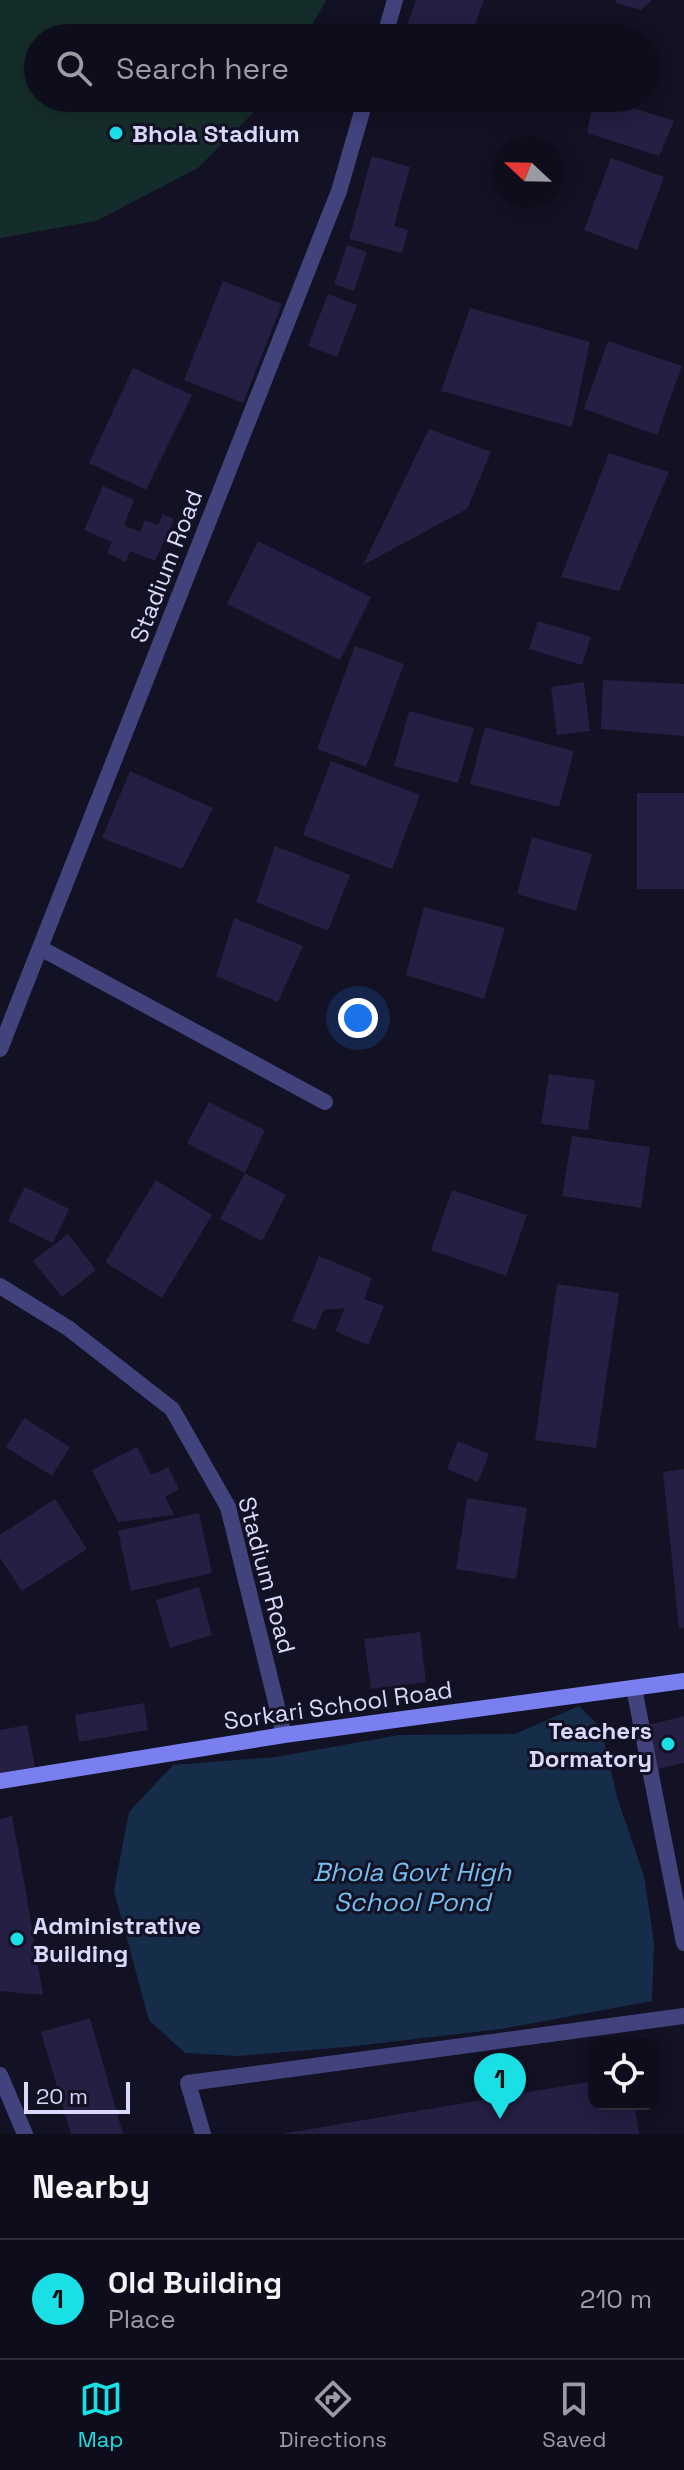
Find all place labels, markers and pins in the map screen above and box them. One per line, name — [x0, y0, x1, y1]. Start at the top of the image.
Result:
place label: Bhola Stadium — [132, 118, 300, 149]
marker: Bhola Stadium — [107, 124, 125, 142]
place label: Teachers Dormatory — [529, 1715, 652, 1774]
marker: Teachers Dormatory — [659, 1735, 677, 1753]
place label: Administrative Building — [33, 1910, 201, 1969]
marker: Administrative Building — [8, 1930, 26, 1948]
pin: 1 — [474, 2053, 526, 2119]

